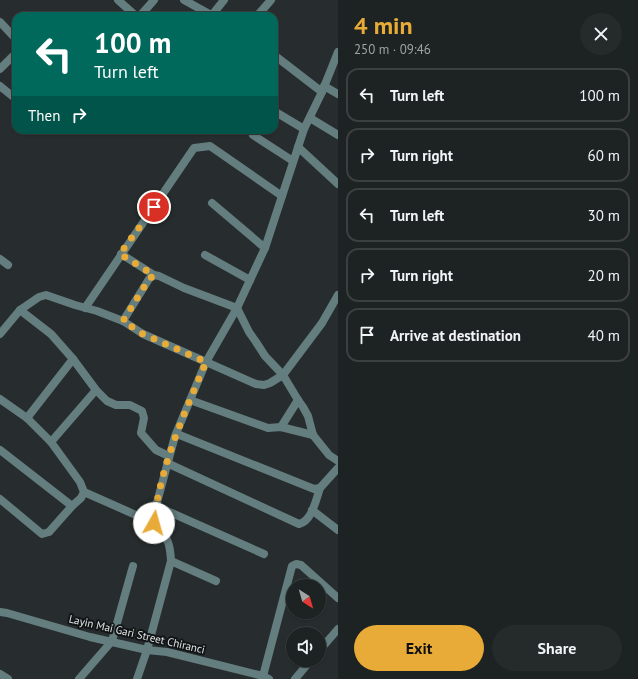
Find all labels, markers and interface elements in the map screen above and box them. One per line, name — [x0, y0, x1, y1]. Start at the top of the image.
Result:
text: 4 min — [354, 10, 413, 41]
button: close — [580, 13, 622, 55]
text: 100 m — [94, 24, 171, 61]
icon: left — [28, 28, 80, 80]
text: 250 m · 09:46 — [354, 41, 431, 58]
text: Turn left — [94, 60, 159, 83]
icon: left — [356, 84, 378, 106]
text: Turn left — [390, 86, 444, 105]
text: 100 m — [579, 86, 620, 105]
icon: right — [68, 104, 90, 126]
text: Then — [28, 106, 60, 125]
icon: right — [356, 144, 378, 166]
text: Turn right — [390, 146, 453, 165]
text: 60 m — [587, 146, 620, 165]
pin — [137, 190, 171, 224]
icon: arrive — [143, 196, 165, 218]
icon: left — [356, 204, 378, 226]
text: Turn left — [390, 206, 444, 225]
text: 30 m — [587, 206, 620, 225]
icon: right — [356, 264, 378, 286]
text: Turn right — [390, 266, 453, 285]
text: 20 m — [587, 266, 620, 285]
icon: arrive — [356, 324, 378, 346]
text: Arrive at destination — [390, 326, 521, 345]
text: 40 m — [587, 326, 620, 345]
position arrow — [133, 502, 175, 544]
north arrow — [286, 579, 326, 619]
map controls — [286, 579, 326, 667]
street label: Layin Mai Gari Street Chiranci — [68, 612, 206, 656]
button: Exit — [354, 625, 484, 671]
button: Share — [492, 625, 622, 671]
button: sound — [286, 627, 326, 667]

